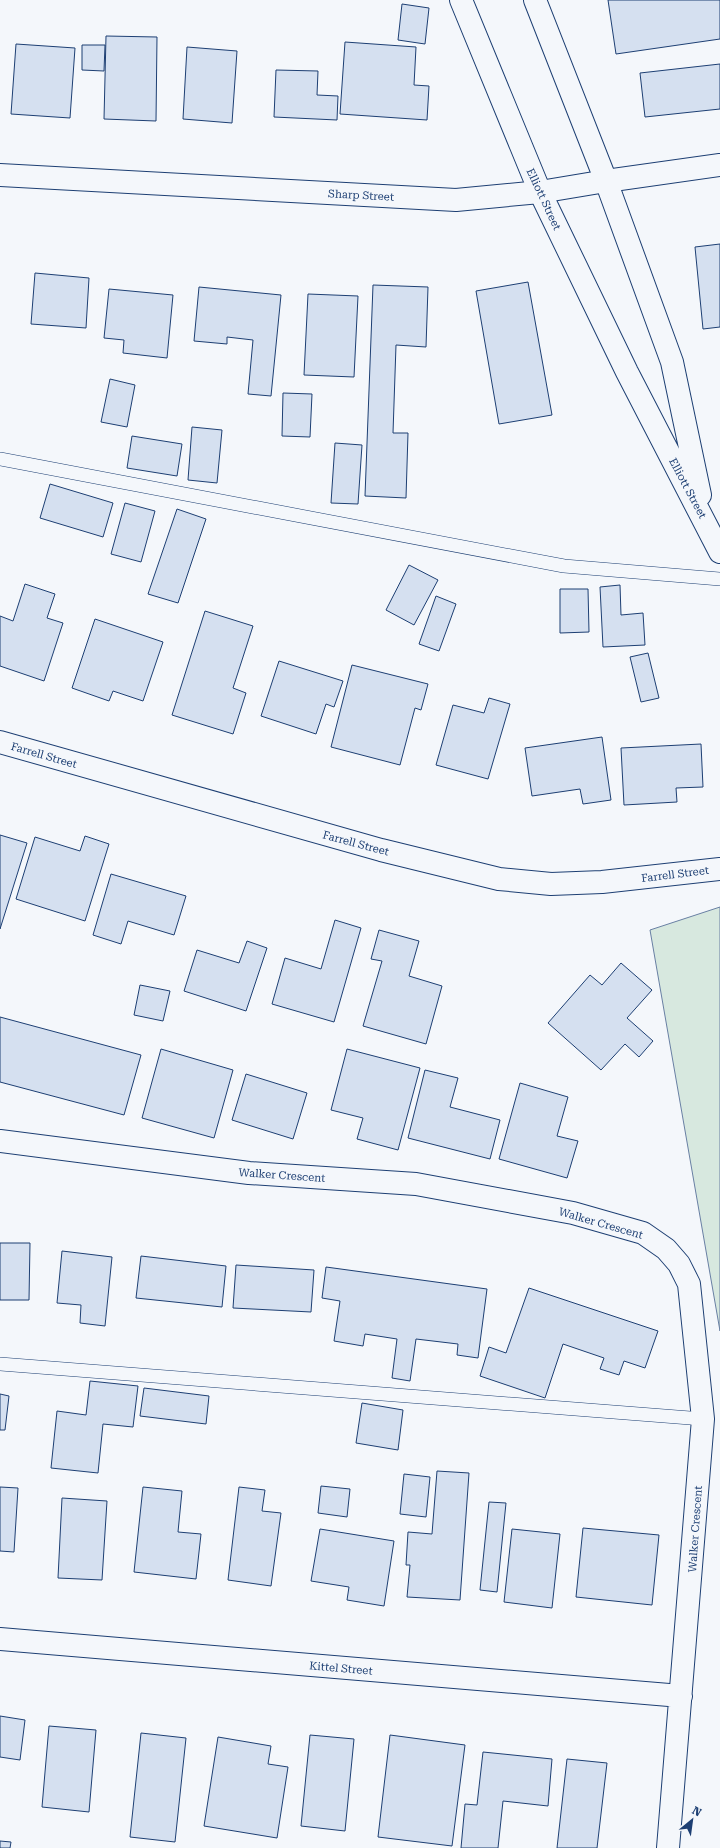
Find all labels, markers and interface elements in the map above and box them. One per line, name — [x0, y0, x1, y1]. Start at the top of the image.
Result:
street label: Elliott Street — [524, 166, 564, 232]
street label: Sharp Street — [328, 187, 394, 204]
street label: Elliott Street — [666, 456, 709, 521]
street label: Farrell Street — [9, 740, 78, 771]
street label: Farrell Street — [321, 828, 390, 859]
street label: Farrell Street — [641, 864, 710, 885]
street label: Walker Crescent — [238, 1166, 326, 1185]
street label: Walker Crescent — [557, 1205, 644, 1242]
street label: Walker Crescent — [686, 1485, 705, 1573]
street label: Kittel Street — [309, 1659, 373, 1678]
north arrow — [672, 1800, 712, 1840]
text: N — [690, 1804, 704, 1820]

